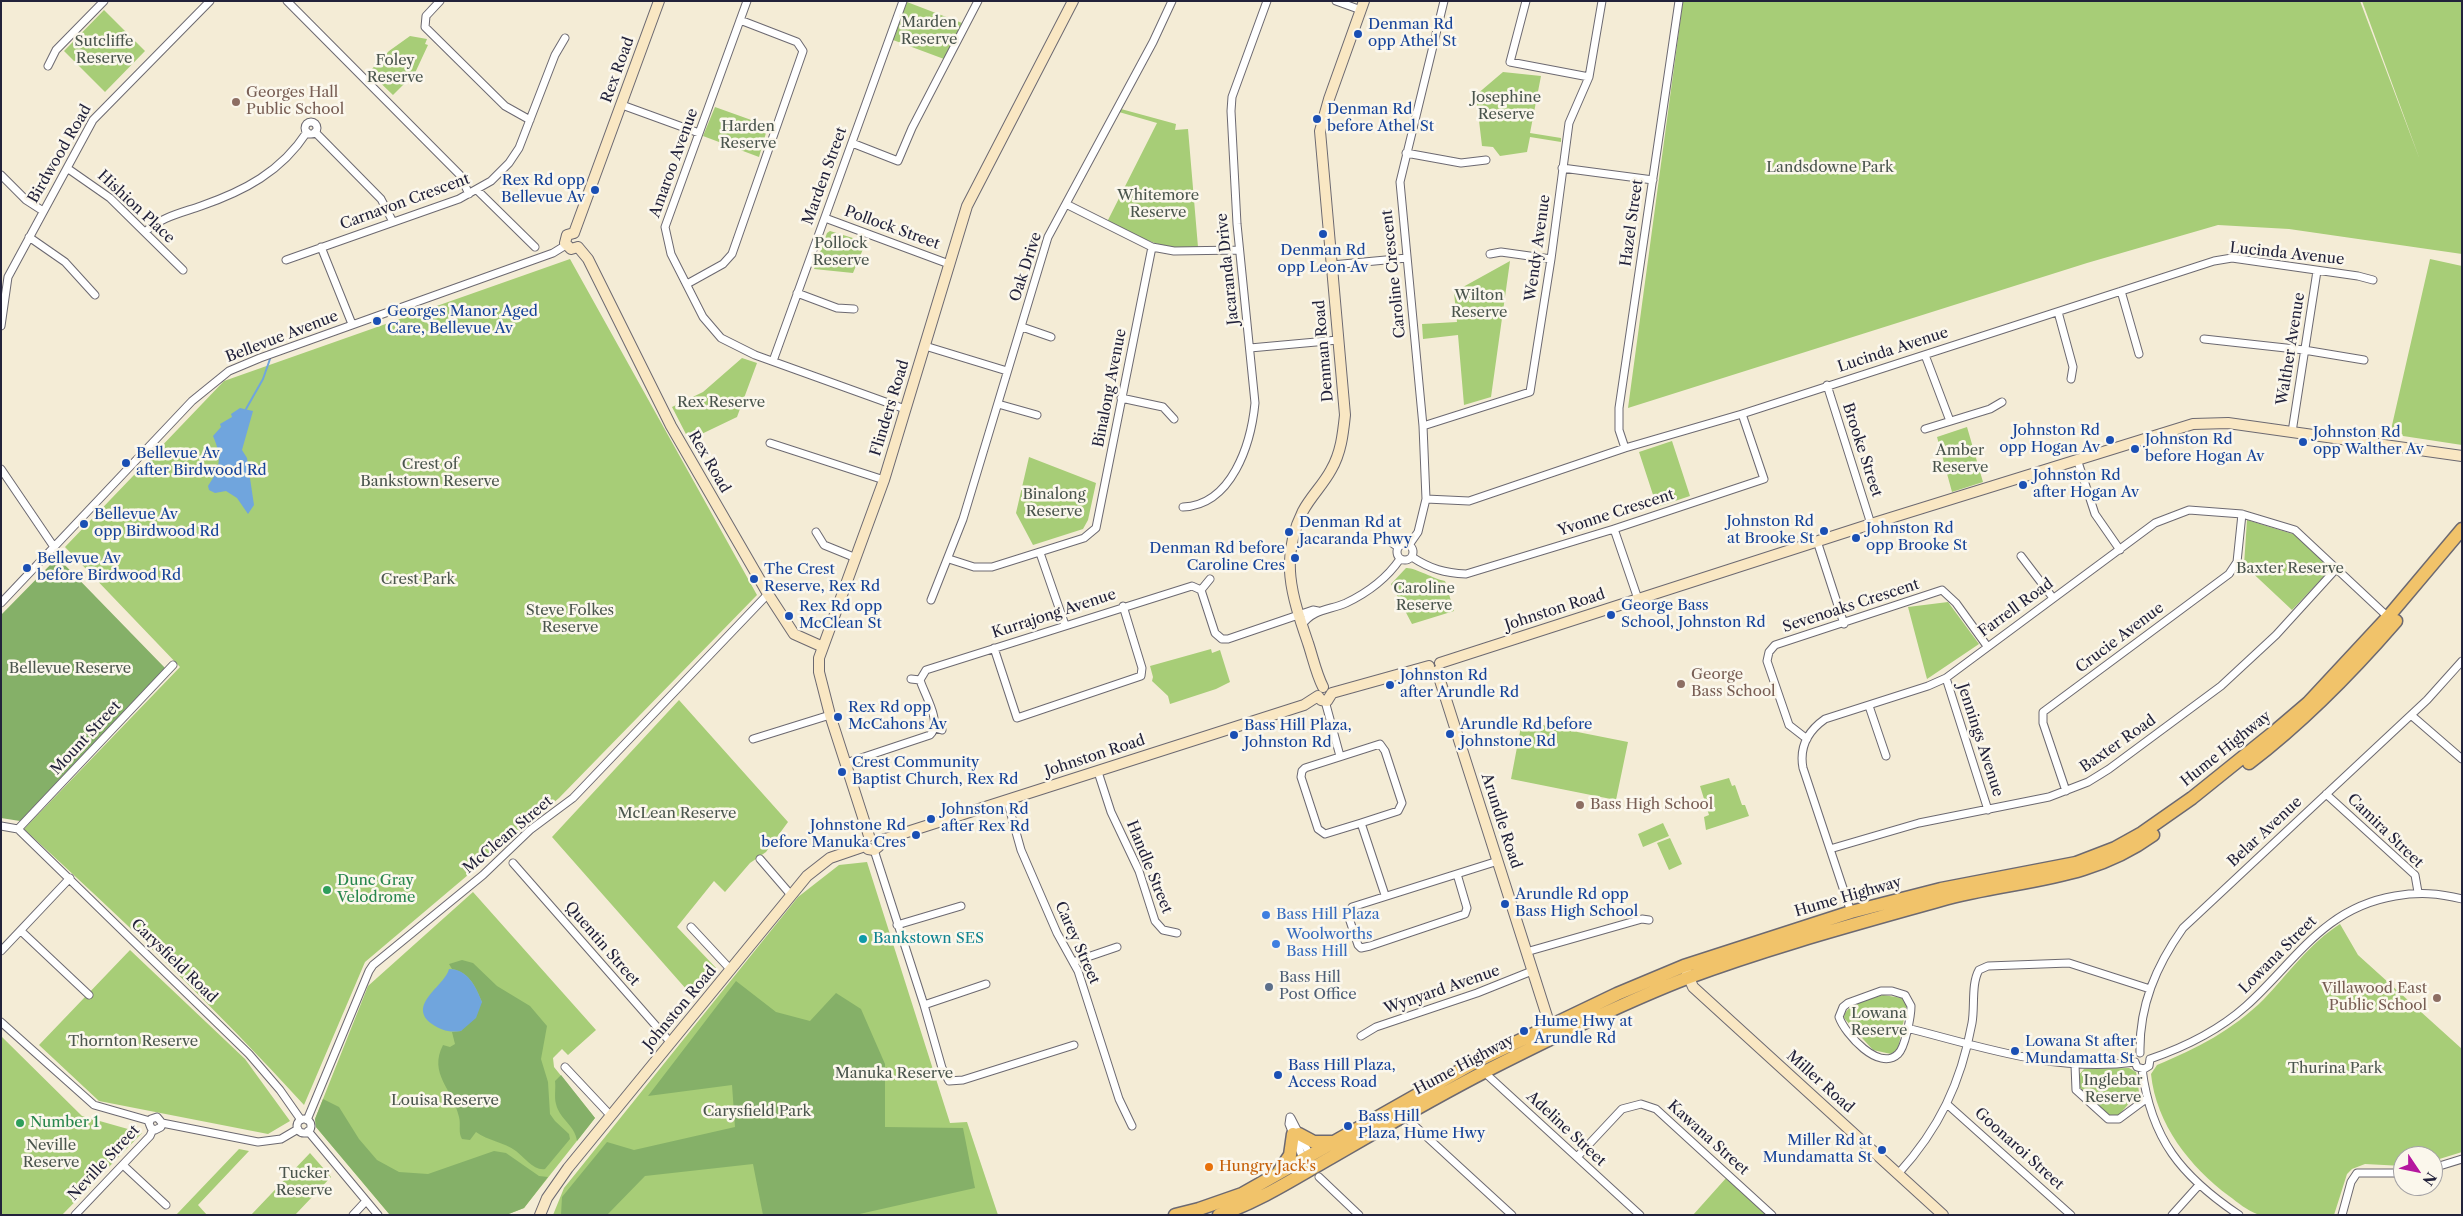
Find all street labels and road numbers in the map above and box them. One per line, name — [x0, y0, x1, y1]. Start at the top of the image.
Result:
street label: Rex Road — [598, 35, 638, 105]
street label: Birdwood Road — [25, 102, 95, 206]
street label: Amaroo Avenue — [646, 106, 702, 220]
street label: Marden Street — [799, 125, 851, 227]
street label: Hishion Place — [94, 167, 178, 247]
street label: Carnavon Crescent — [338, 170, 472, 234]
street label: Hazel Street — [1617, 178, 1647, 268]
street label: Wendy Avenue — [1522, 193, 1554, 303]
street label: Pollock Street — [842, 202, 942, 254]
street label: Caroline Crescent — [1378, 209, 1410, 339]
street label: Jacaranda Drive — [1213, 212, 1243, 326]
street label: Oak Drive — [1006, 230, 1046, 304]
street label: Lucinda Avenue — [2229, 239, 2345, 269]
street label: Walther Avenue — [2273, 291, 2309, 407]
street label: Denman Road — [1311, 299, 1337, 403]
street label: Bellevue Avenue — [223, 307, 341, 367]
street label: Lucinda Avenue — [1835, 324, 1951, 376]
street label: Binalong Avenue — [1090, 327, 1130, 449]
street label: Flinders Road — [867, 358, 913, 458]
street label: Brooke Street — [1838, 401, 1886, 499]
street label: Rex Road — [684, 428, 734, 496]
street label: Yvonne Crescent — [1556, 486, 1676, 540]
street label: Sevenoaks Crescent — [1780, 575, 1922, 637]
street label: Farrell Road — [1975, 575, 2057, 641]
street label: Kurrajong Avenue — [990, 585, 1118, 643]
street label: Johnston Road — [1503, 585, 1607, 635]
street label: Crucie Avenue — [2073, 599, 2167, 677]
street label: Jennings Avenue — [1953, 681, 2007, 799]
street label: Mount Street — [47, 697, 125, 779]
street label: Hume Highway — [2177, 707, 2275, 791]
street label: Baxter Road — [2077, 711, 2159, 777]
street label: Johnston Road — [1043, 731, 1147, 781]
street label: Arundle Road — [1477, 771, 1525, 871]
street label: Camira Street — [2343, 790, 2427, 872]
street label: McClean Street — [460, 792, 556, 878]
street label: Belar Avenue — [2224, 793, 2306, 871]
street label: Handle Street — [1122, 818, 1176, 916]
street label: Hume Highway — [1792, 873, 1904, 921]
street label: Quentin Street — [561, 898, 643, 990]
street label: Carey Street — [1051, 899, 1103, 987]
street label: Lowana Street — [2235, 912, 2321, 998]
street label: Carysfield Road — [127, 915, 221, 1007]
street label: Johnston Road — [640, 962, 720, 1054]
street label: Wynyard Avenue — [1382, 962, 1502, 1018]
street label: Hume Highway — [1411, 1031, 1517, 1099]
street label: Miller Road — [1783, 1047, 1857, 1117]
street label: Adeline Street — [1523, 1088, 1609, 1170]
street label: Kawana Street — [1664, 1097, 1752, 1179]
street label: Goonaroi Street — [1971, 1104, 2067, 1194]
street label: Neville Street — [64, 1122, 144, 1204]

